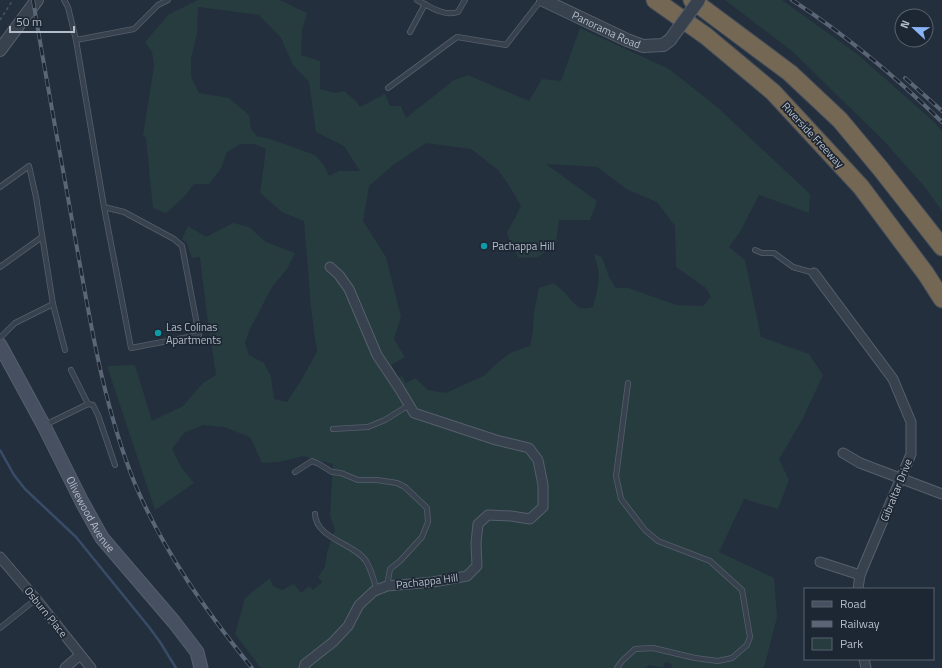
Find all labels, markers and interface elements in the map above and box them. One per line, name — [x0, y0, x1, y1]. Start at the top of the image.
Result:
street label: Panorama Road — [569, 7, 643, 52]
scale bar — [10, 8, 74, 34]
north arrow — [894, 8, 934, 48]
text: 50 m — [16, 12, 42, 31]
text: N — [896, 18, 914, 31]
street label: Riverside Freeway — [778, 99, 848, 172]
place label: Pachappa Hill — [492, 238, 555, 254]
marker: Pachappa Hill — [479, 241, 489, 251]
place label: Las Colinas Apartments — [166, 319, 221, 348]
marker: Las Colinas Apartments — [153, 328, 163, 338]
street label: Gibraltar Drive — [876, 456, 916, 524]
street label: Olivewood Avenue — [62, 473, 119, 556]
street label: Pachappa Hill — [395, 569, 459, 593]
street label: Osburn Place — [21, 583, 72, 641]
legend — [804, 588, 934, 660]
text: Road — [840, 594, 866, 613]
text: Railway — [840, 614, 880, 633]
text: Park — [840, 634, 863, 653]

